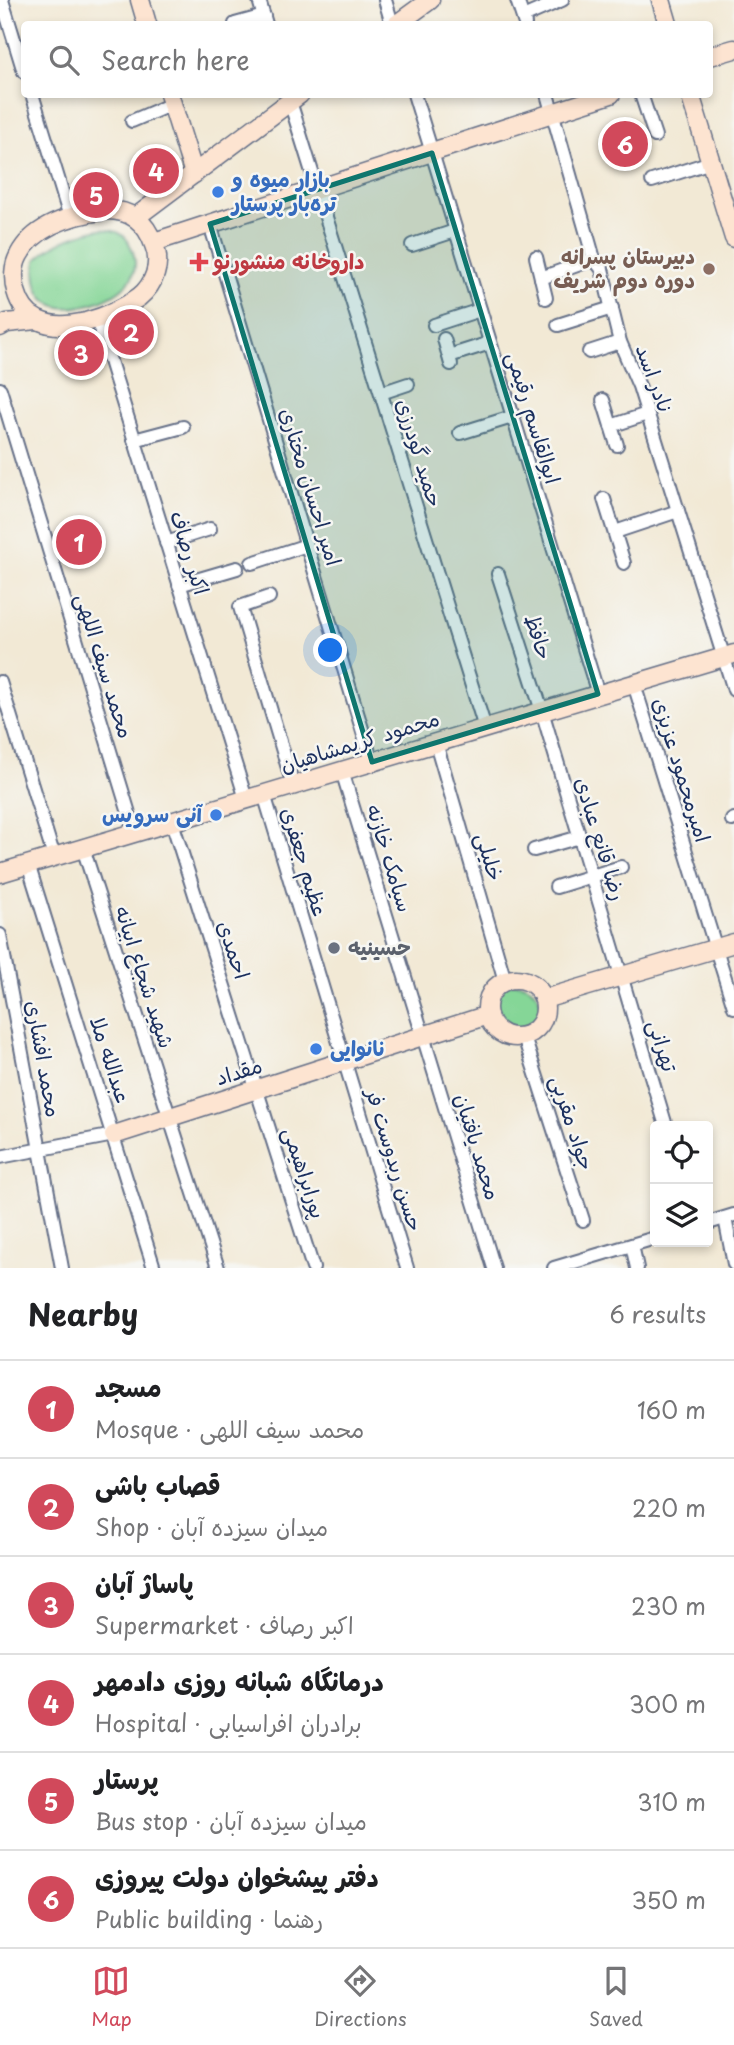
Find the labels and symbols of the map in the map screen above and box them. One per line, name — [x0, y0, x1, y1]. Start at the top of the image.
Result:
pin: 6 — [602, 118, 648, 170]
pin: 4 — [133, 145, 179, 197]
place label: بازار میوه و تره‌بار پرستار — [230, 162, 337, 218]
pin: 5 — [73, 169, 119, 221]
marker: بازار میوه و تره‌بار پرستار — [210, 184, 226, 200]
place label: دبیرستان پسرانه دوره دوم شریف — [553, 239, 695, 297]
place label: داروخانه منشورنو — [212, 244, 364, 276]
marker: داروخانه منشورنو — [191, 254, 207, 270]
marker: دبیرستان پسرانه دوره دوم شریف — [701, 261, 717, 277]
pin: 2 — [108, 306, 154, 358]
pin: 3 — [58, 327, 104, 379]
street label: نادر اسد — [629, 339, 683, 417]
street label: ابوالقاسم رقیمی — [498, 347, 570, 488]
street label: حمید گودرزی — [389, 394, 453, 511]
street label: امیر احسان مختاری — [273, 404, 351, 569]
street label: اکبر رصاف — [163, 507, 219, 598]
pin: 1 — [56, 516, 102, 568]
street label: محمد سیف اللهی — [69, 589, 143, 742]
street label: حافظ — [518, 609, 562, 663]
your location — [313, 633, 347, 667]
street label: امیرمحمود عزیزی — [646, 693, 720, 846]
street label: محمود کریمشاهیان — [276, 701, 443, 780]
street label: رضا قانع عبادی — [567, 773, 636, 904]
place label: آنی سرویس — [102, 797, 204, 829]
street label: سیامک خازنه — [359, 799, 423, 915]
street label: عظیم جعفری — [272, 803, 338, 920]
marker: آنی سرویس — [208, 807, 224, 823]
street label: خلیلی — [469, 829, 513, 884]
street label: شهید شجاع ابیانه — [107, 901, 184, 1052]
street label: احمدی — [210, 916, 259, 983]
place label: حسینیه — [348, 930, 411, 962]
marker: حسینیه — [326, 940, 342, 956]
street label: محمد افشاری — [19, 998, 71, 1120]
street label: عبدالله ملا — [83, 1012, 141, 1107]
street label: تهرانی — [641, 1015, 687, 1076]
place label: نانوایی — [330, 1031, 386, 1063]
marker: نانوایی — [308, 1041, 324, 1057]
street label: مقداد — [211, 1048, 266, 1092]
street label: جواد مقربی — [544, 1071, 604, 1174]
street label: حسن ربدوست فر — [358, 1082, 433, 1235]
street label: محمد یافتیان — [448, 1089, 510, 1204]
street label: پورابراهیمی — [276, 1123, 336, 1222]

